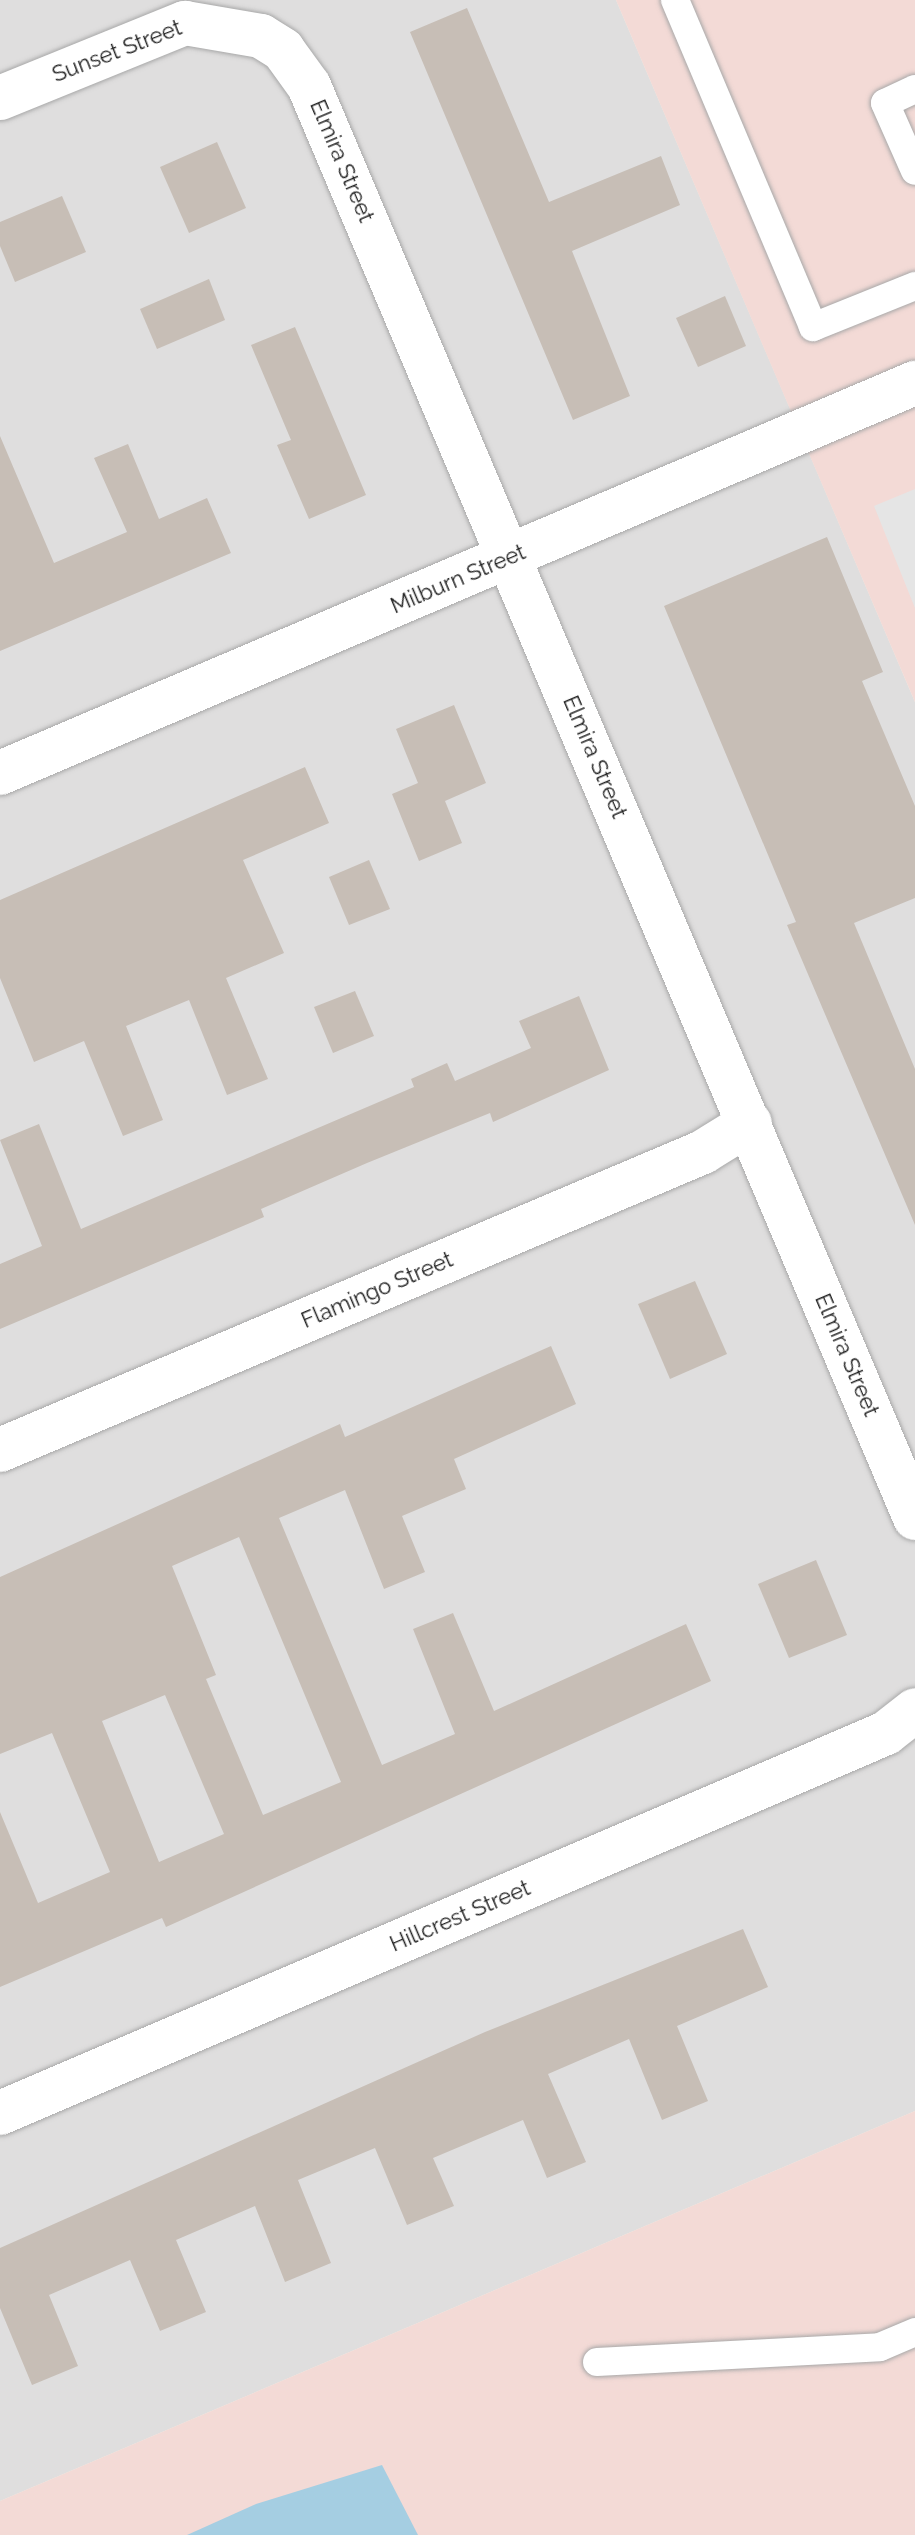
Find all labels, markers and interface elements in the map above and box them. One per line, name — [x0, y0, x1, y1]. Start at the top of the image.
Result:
street label: Sunset Street — [48, 14, 186, 88]
street label: Elmira Street — [304, 96, 380, 226]
street label: Milburn Street — [387, 539, 529, 619]
street label: Elmira Street — [557, 692, 633, 822]
street label: Flamingo Street — [297, 1246, 457, 1334]
street label: Elmira Street — [809, 1290, 885, 1420]
street label: Hillcrest Street — [386, 1875, 534, 1957]

